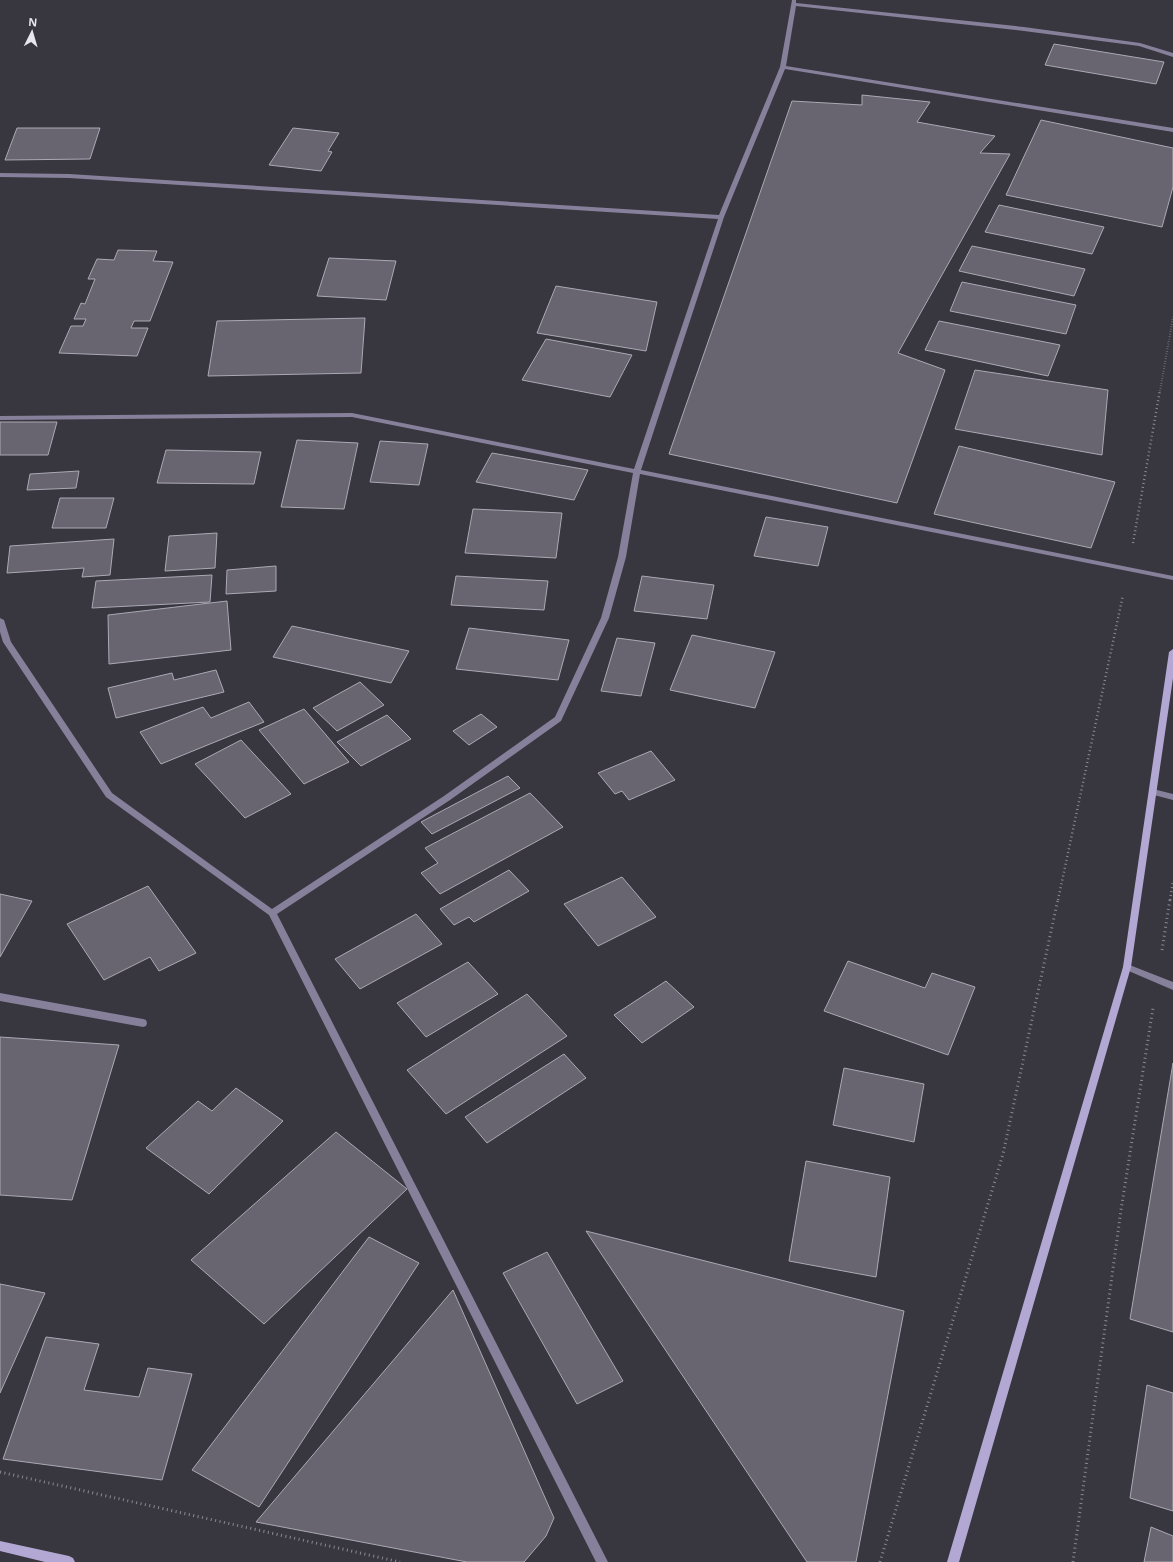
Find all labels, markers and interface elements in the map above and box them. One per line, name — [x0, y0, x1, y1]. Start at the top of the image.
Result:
north arrow — [12, 12, 52, 52]
text: N — [28, 14, 38, 29]

